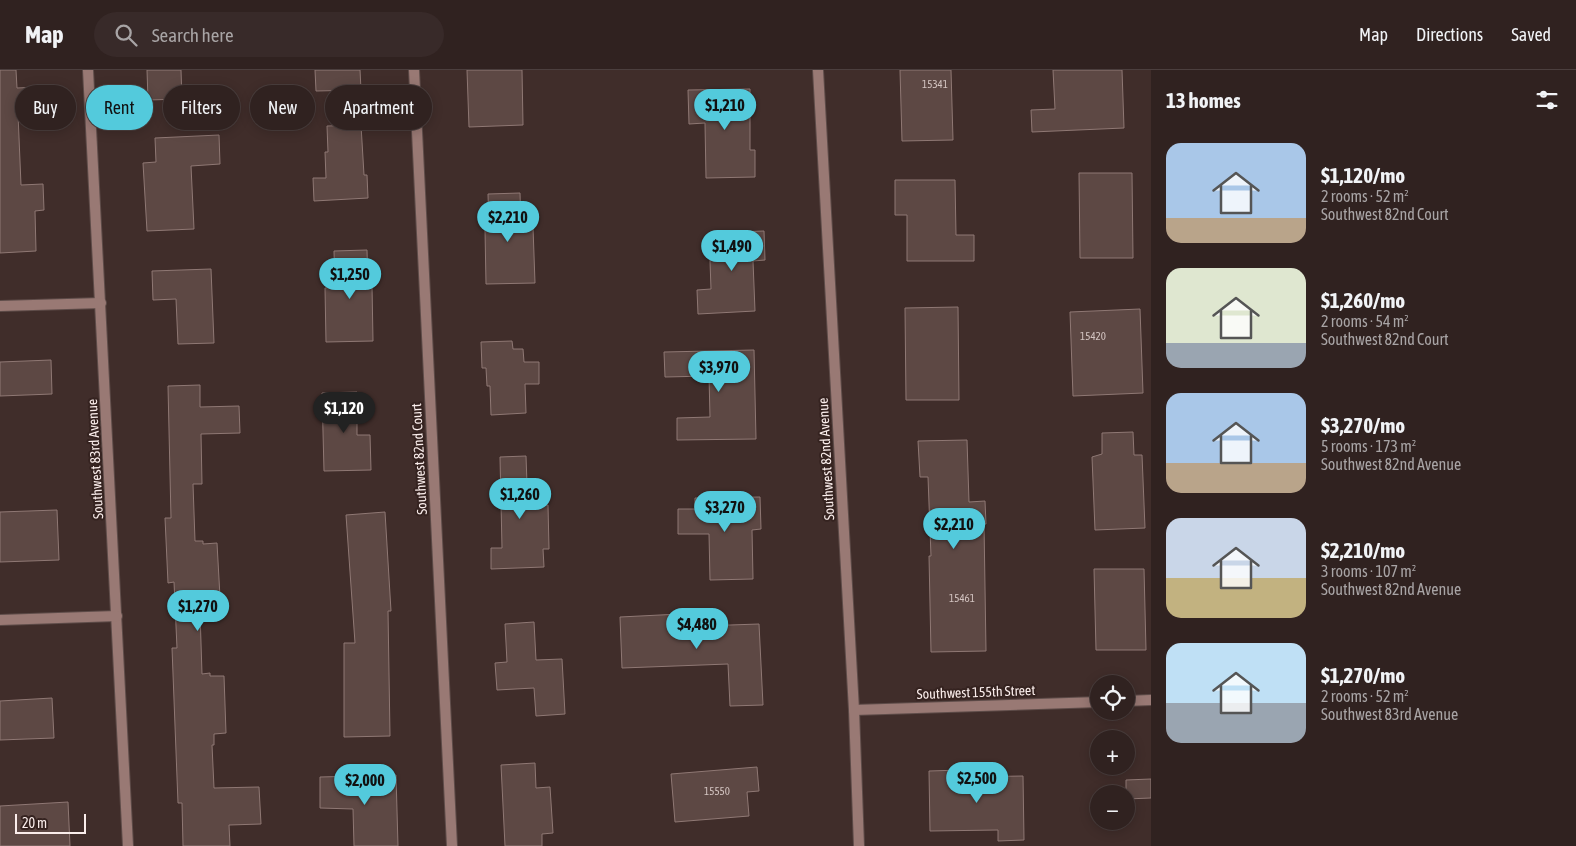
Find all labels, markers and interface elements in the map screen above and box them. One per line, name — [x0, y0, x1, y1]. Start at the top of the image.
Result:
search box — [94, 12, 444, 57]
text: Map — [25, 21, 64, 48]
icon: search — [112, 21, 140, 49]
text: Search here — [152, 24, 234, 46]
text: Map — [1359, 24, 1388, 45]
text: Directions — [1416, 24, 1483, 45]
text: Saved — [1511, 24, 1551, 45]
house number: 15341 — [922, 78, 948, 90]
chip: Buy — [15, 85, 76, 130]
chip: Rent — [86, 85, 153, 130]
chip: Filters — [163, 85, 240, 130]
chip: New — [250, 85, 315, 130]
chip: Apartment — [325, 85, 432, 130]
icon: filters — [1533, 86, 1561, 114]
pin: $1,210 — [684, 88, 766, 131]
text: 13 homes — [1166, 88, 1241, 112]
text: $1,210 — [705, 96, 745, 114]
icon: home — [1206, 163, 1266, 223]
text: $1,120/mo — [1321, 163, 1405, 187]
text: 2 rooms · 52 m² — [1321, 187, 1409, 205]
pin: $2,210 — [467, 200, 549, 243]
text: Southwest 82nd Court — [1321, 205, 1449, 223]
text: $2,210 — [488, 208, 528, 226]
pin: $1,490 — [691, 230, 773, 272]
text: $1,490 — [712, 237, 752, 255]
pin: $1,250 — [309, 258, 391, 300]
text: $1,250 — [330, 265, 370, 283]
icon: home — [1206, 288, 1266, 348]
text: $1,260/mo — [1321, 288, 1405, 312]
text: 2 rooms · 54 m² — [1321, 312, 1409, 330]
house number: 15420 — [1080, 330, 1106, 342]
text: Southwest 82nd Court — [1321, 330, 1449, 348]
pin: $3,970 — [678, 350, 760, 393]
text: $3,970 — [699, 358, 739, 376]
pin: $1,120 — [303, 392, 385, 434]
street label: Southwest 82nd Avenue — [815, 397, 837, 521]
street label: Southwest 83rd Avenue — [84, 399, 106, 519]
text: $1,120 — [324, 399, 364, 417]
street label: Southwest 82nd Court — [408, 403, 430, 515]
icon: home — [1206, 413, 1266, 473]
text: $3,270/mo — [1321, 413, 1405, 437]
text: 5 rooms · 173 m² — [1321, 437, 1416, 455]
text: Southwest 82nd Avenue — [1321, 455, 1461, 473]
pin: $1,260 — [479, 478, 561, 520]
text: $1,260 — [500, 485, 540, 503]
pin: $3,270 — [684, 490, 766, 533]
text: $3,270 — [705, 498, 745, 516]
pin: $2,210 — [913, 508, 995, 550]
text: $2,210 — [934, 515, 974, 533]
icon: home — [1206, 538, 1266, 598]
text: $2,210/mo — [1321, 538, 1405, 562]
text: 3 rooms · 107 m² — [1321, 562, 1416, 580]
text: Southwest 82nd Avenue — [1321, 580, 1461, 598]
pin: $1,270 — [157, 590, 239, 632]
house number: 15461 — [949, 592, 975, 604]
text: $1,270 — [178, 597, 218, 615]
pin: $4,480 — [656, 608, 738, 650]
text: $4,480 — [677, 615, 717, 633]
icon: home — [1206, 663, 1266, 723]
text: $1,270/mo — [1321, 663, 1405, 687]
map controls — [1090, 675, 1135, 830]
button: locate — [1090, 675, 1135, 720]
street label: Southwest 155th Street — [916, 682, 1036, 702]
text: 2 rooms · 52 m² — [1321, 687, 1409, 705]
text: Southwest 83rd Avenue — [1321, 705, 1458, 723]
button: + — [1090, 730, 1135, 775]
pin: $2,500 — [936, 762, 1018, 804]
pin: $2,000 — [324, 764, 406, 806]
text: $2,500 — [957, 769, 997, 787]
text: $2,000 — [345, 771, 385, 789]
house number: 15550 — [704, 785, 730, 797]
button: − — [1090, 785, 1135, 830]
scale bar — [15, 811, 86, 834]
text: 20 m — [22, 815, 47, 831]

